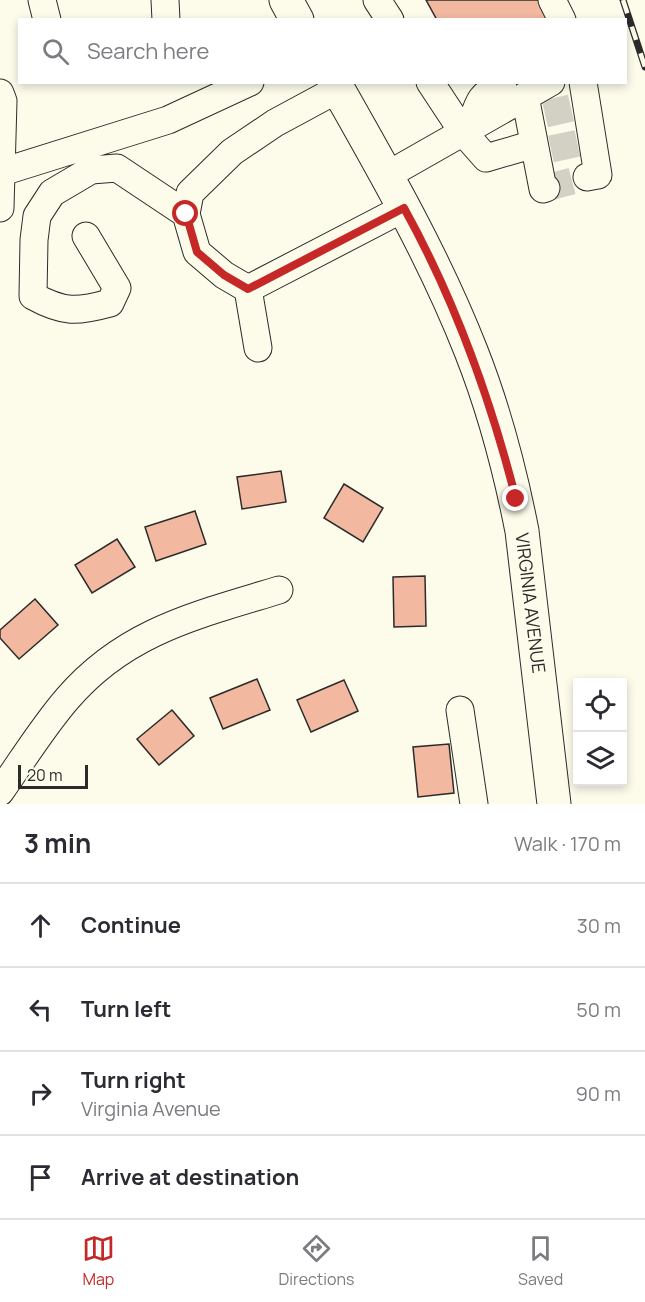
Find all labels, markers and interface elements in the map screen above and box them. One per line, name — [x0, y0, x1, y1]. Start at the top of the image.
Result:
search box — [18, 18, 627, 84]
icon: search — [39, 35, 72, 68]
text: Search here — [87, 36, 209, 66]
route start — [172, 200, 198, 226]
route end — [502, 485, 528, 511]
street label: VIRGINIA AVENUE — [510, 531, 552, 675]
map controls — [573, 678, 627, 786]
button: locate — [573, 678, 627, 732]
button: layers — [573, 732, 627, 786]
scale bar — [18, 762, 88, 790]
text: 20 m — [27, 764, 63, 786]
text: 3 min — [24, 825, 91, 861]
text: Walk · 170 m — [514, 830, 621, 857]
icon: ahead — [24, 909, 57, 942]
text: Continue — [81, 910, 181, 940]
text: 30 m — [577, 912, 621, 939]
icon: left — [24, 993, 57, 1026]
text: Turn left — [81, 994, 171, 1024]
text: 50 m — [576, 996, 621, 1023]
text: Turn right — [81, 1065, 186, 1095]
icon: right — [24, 1077, 57, 1110]
text: 90 m — [575, 1080, 621, 1107]
text: Virginia Avenue — [81, 1095, 221, 1122]
icon: arrive — [24, 1161, 57, 1194]
text: Arrive at destination — [81, 1162, 299, 1192]
tab: Map — [82, 1232, 115, 1290]
tab: Directions — [279, 1232, 354, 1290]
tab: Saved — [518, 1232, 563, 1290]

